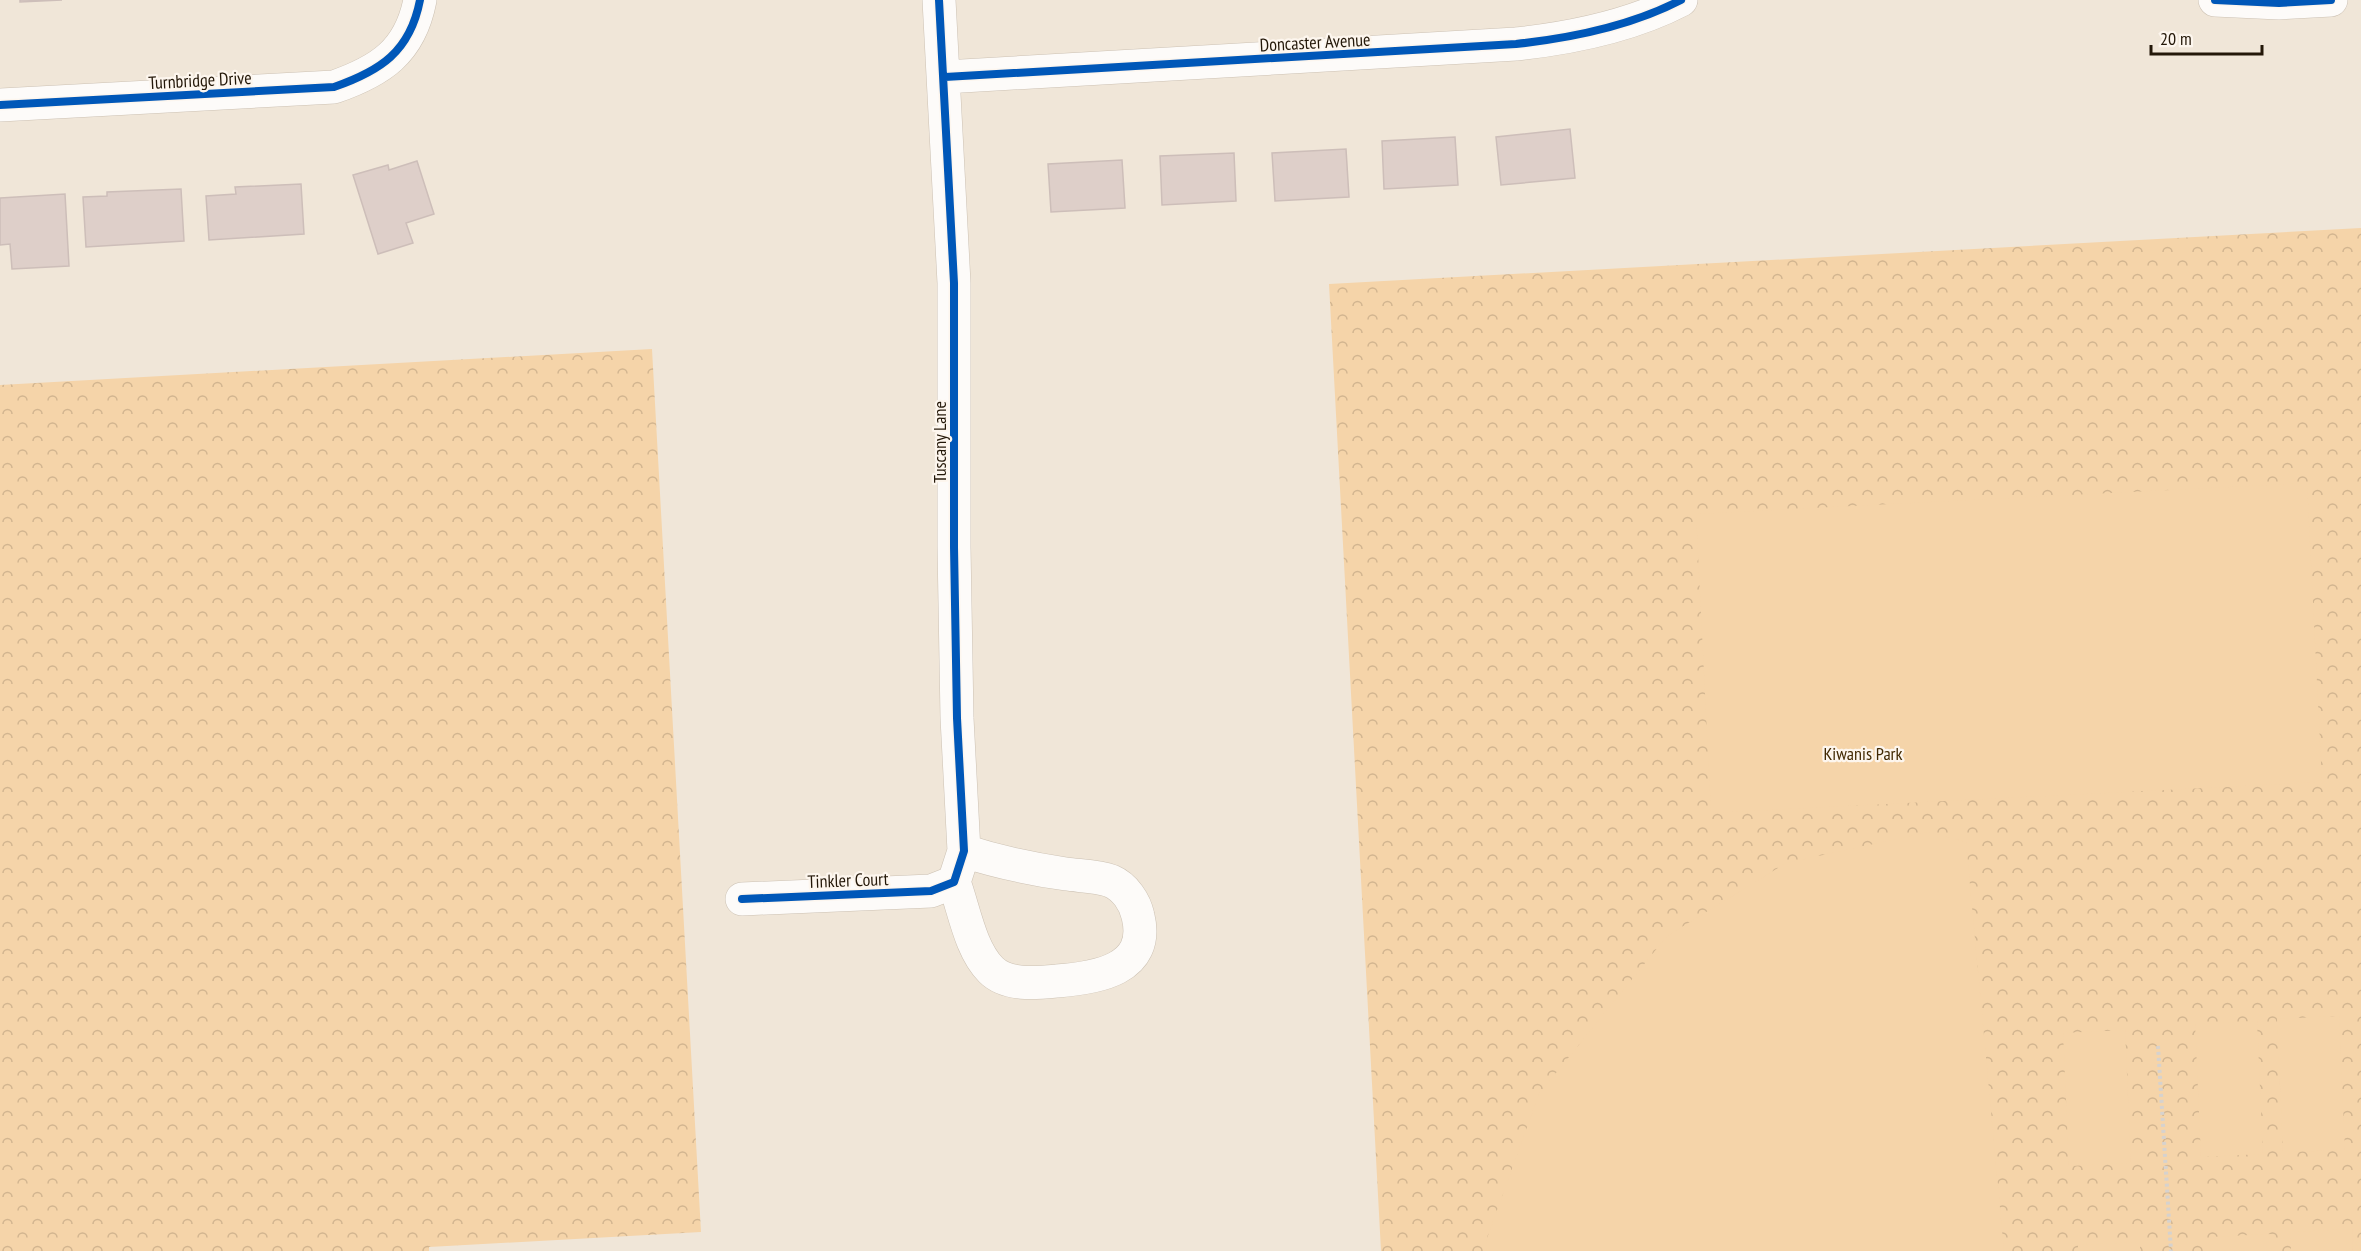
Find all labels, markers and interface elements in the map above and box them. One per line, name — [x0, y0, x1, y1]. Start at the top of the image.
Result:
scale bar — [2151, 18, 2262, 56]
text: 20 m — [2160, 27, 2192, 50]
street label: Doncaster Avenue — [1259, 28, 1371, 56]
street label: Turnbridge Drive — [148, 66, 252, 94]
street label: Tuscany Lane — [928, 401, 951, 483]
park label: Kiwanis Park — [1823, 742, 1903, 765]
street label: Tinkler Court — [807, 867, 889, 893]

